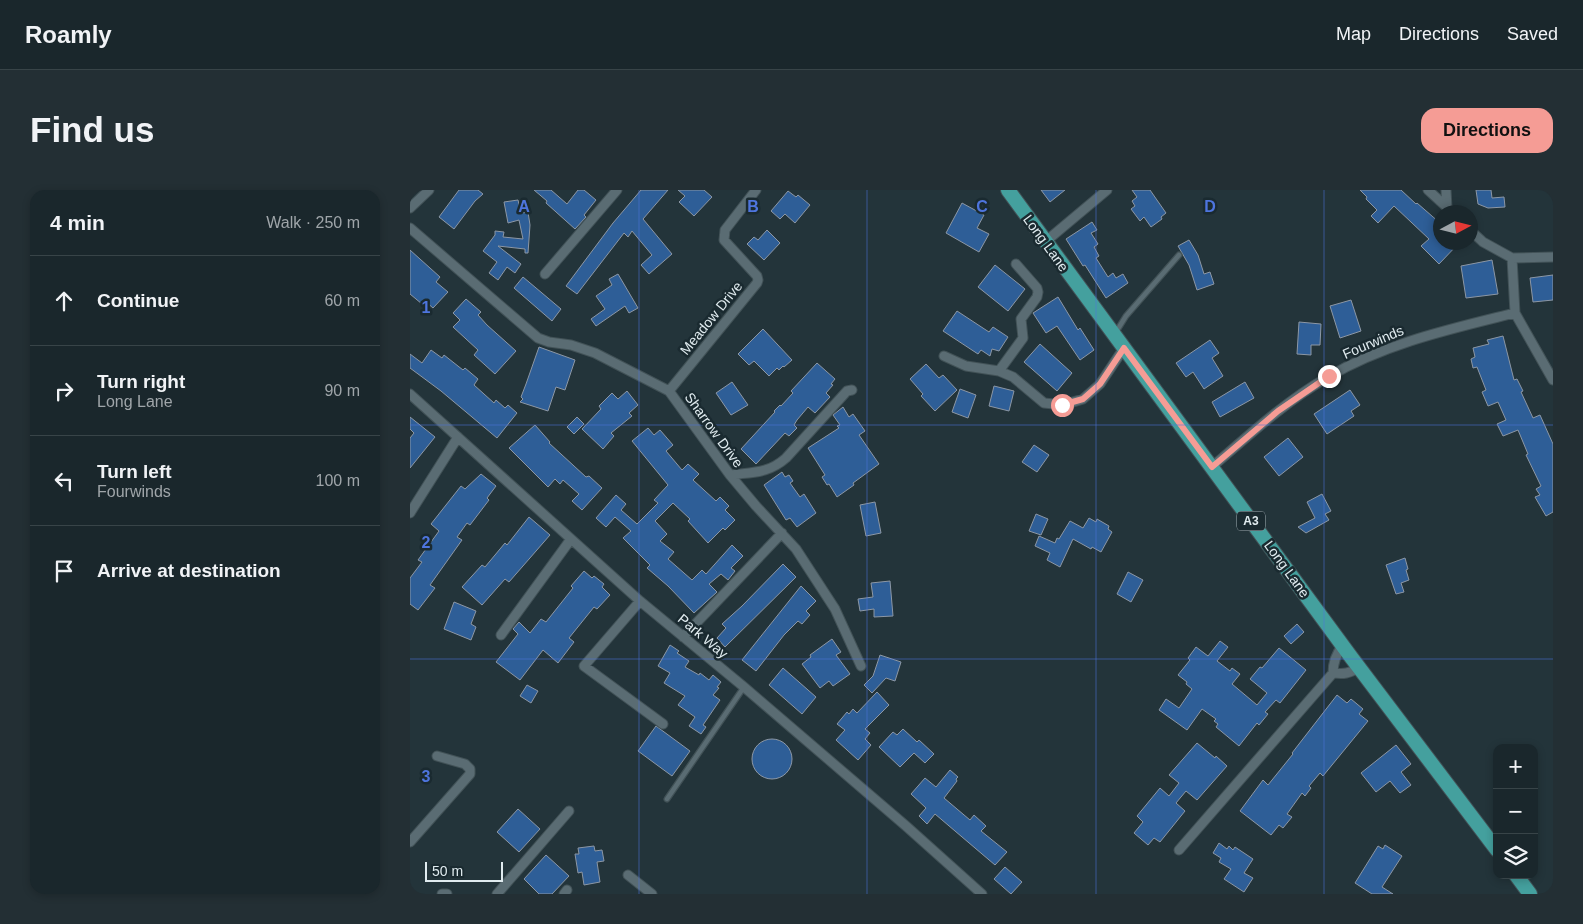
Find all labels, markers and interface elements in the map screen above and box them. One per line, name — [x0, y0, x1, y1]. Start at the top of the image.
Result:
text: Roamly — [25, 21, 112, 48]
text: Map — [1336, 24, 1371, 44]
text: Directions — [1399, 24, 1479, 44]
text: Saved — [1507, 24, 1558, 44]
button: Directions — [1421, 108, 1553, 153]
text: Find us — [30, 110, 154, 149]
text: A — [518, 198, 530, 215]
text: B — [747, 198, 759, 215]
text: C — [976, 198, 988, 215]
text: D — [1204, 198, 1216, 215]
north arrow — [1433, 205, 1478, 250]
text: 4 min — [50, 211, 105, 234]
street label: Long Lane — [1020, 212, 1072, 275]
text: Walk · 250 m — [266, 214, 360, 231]
street label: Meadow Drive — [677, 278, 746, 358]
icon: ahead — [50, 287, 78, 315]
text: Continue — [97, 290, 179, 311]
text: 60 m — [324, 292, 360, 309]
text: 1 — [422, 299, 431, 316]
street label: Fourwinds — [1340, 322, 1406, 362]
route end — [1318, 365, 1341, 388]
text: Turn right — [97, 371, 185, 392]
icon: right — [50, 377, 78, 405]
text: 90 m — [324, 382, 360, 399]
street label: Sharrow Drive — [681, 389, 747, 471]
text: Long Lane — [97, 393, 173, 410]
route start — [1051, 394, 1074, 417]
text: Turn left — [97, 461, 172, 482]
icon: left — [50, 467, 78, 495]
text: 100 m — [316, 472, 360, 489]
text: Fourwinds — [97, 483, 171, 500]
road number: A3 — [1237, 512, 1265, 531]
text: 2 — [422, 534, 431, 551]
street label: Long Lane — [1261, 538, 1313, 601]
icon: arrive — [50, 557, 78, 585]
text: Arrive at destination — [97, 560, 281, 581]
street label: Park Way — [675, 611, 731, 661]
map controls — [1493, 744, 1538, 879]
button: + — [1493, 744, 1538, 789]
text: 3 — [422, 768, 431, 785]
button: − — [1493, 789, 1538, 834]
button: layers — [1493, 834, 1538, 879]
scale bar — [425, 859, 502, 882]
text: 50 m — [432, 863, 463, 879]

